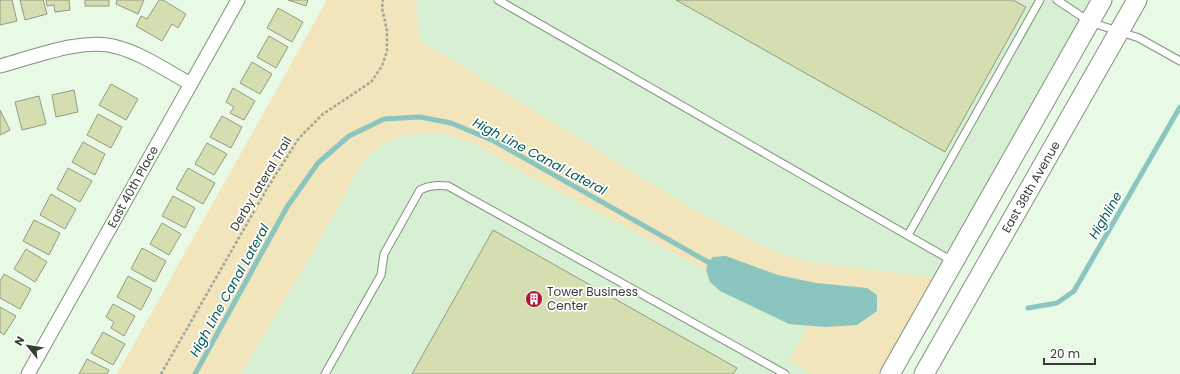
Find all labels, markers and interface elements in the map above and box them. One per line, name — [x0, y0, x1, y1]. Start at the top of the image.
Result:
water label: High Line Canal Lateral — [469, 113, 611, 200]
street label: Derby Lateral Trail — [226, 133, 296, 234]
street label: East 38th Avenue — [997, 138, 1064, 236]
street label: East 40th Place — [103, 143, 162, 231]
water label: Highline — [1084, 188, 1127, 243]
water label: High Line Canal Lateral — [185, 220, 274, 360]
place label: Tower Business Center — [547, 283, 638, 314]
building icon: Tower Business Center — [524, 289, 544, 309]
north arrow — [8, 326, 48, 366]
text: N — [10, 333, 28, 349]
scale bar — [1044, 340, 1095, 366]
text: 20 m — [1050, 345, 1080, 362]

